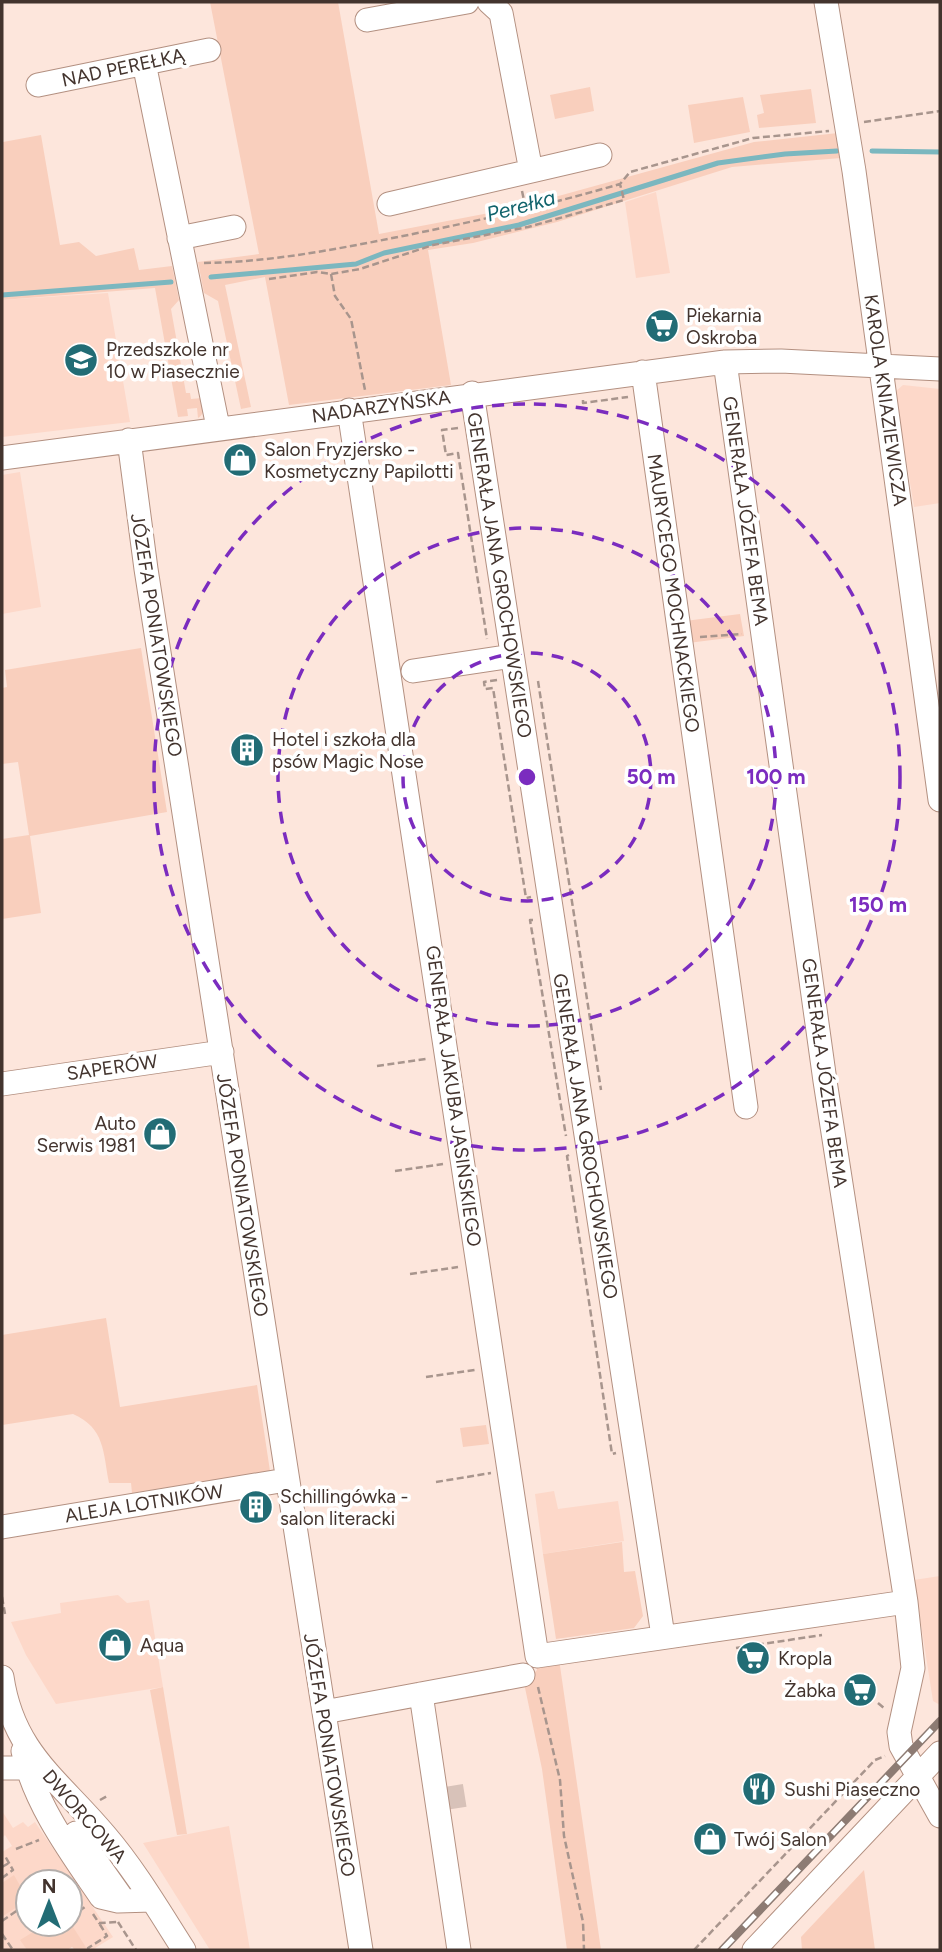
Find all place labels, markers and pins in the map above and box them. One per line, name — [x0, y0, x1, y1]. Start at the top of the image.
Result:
place label: Piekarnia Oskroba — [686, 304, 762, 349]
supermarket icon: Piekarnia Oskroba — [643, 307, 681, 345]
place label: Przedszkole nr 10 w Piasecznie — [106, 338, 240, 383]
school or university icon: Przedszkole nr 10 w Piasecznie — [62, 341, 100, 379]
place label: Salon Fryzjersko - Kosmetyczny Papilotti — [264, 438, 454, 483]
shop icon: Salon Fryzjersko - Kosmetyczny Papilotti — [221, 441, 259, 479]
place label: Hotel i szkoła dla psów Magic Nose — [272, 728, 424, 773]
building icon: Hotel i szkoła dla psów Magic Nose — [228, 731, 266, 769]
centre of rings — [515, 765, 539, 789]
place label: Auto Serwis 1981 — [37, 1112, 136, 1157]
shop icon: Auto Serwis 1981 — [141, 1115, 179, 1153]
place label: Schillingówka - salon literacki — [280, 1485, 408, 1530]
building icon: Schillingówka - salon literacki — [237, 1488, 275, 1526]
shop icon: Aqua — [96, 1626, 134, 1664]
place label: Aqua — [140, 1634, 184, 1657]
supermarket icon: Kropla — [734, 1639, 772, 1677]
place label: Kropla — [778, 1647, 832, 1670]
supermarket icon: Żabka — [841, 1671, 879, 1709]
place label: Żabka — [784, 1679, 836, 1702]
restaurant icon: Sushi Piaseczno — [740, 1770, 778, 1808]
place label: Sushi Piaseczno — [784, 1778, 920, 1801]
shop icon: Twój Salon — [691, 1820, 729, 1858]
place label: Twój Salon — [734, 1828, 827, 1851]

